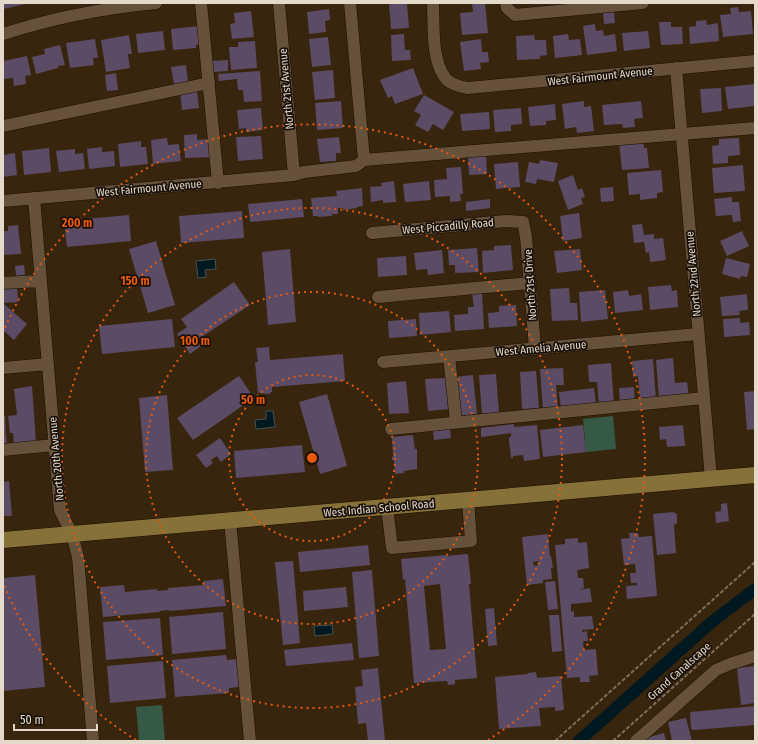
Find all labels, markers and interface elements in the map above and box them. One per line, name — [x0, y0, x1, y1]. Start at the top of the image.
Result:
street label: North 21st Avenue — [276, 48, 297, 130]
street label: West Fairmount Avenue — [547, 65, 653, 88]
street label: West Fairmount Avenue — [96, 177, 202, 200]
text: 200 m — [61, 216, 92, 230]
street label: West Piccadilly Road — [402, 216, 494, 237]
street label: North 22nd Avenue — [683, 231, 704, 317]
street label: North 21st Drive — [522, 249, 539, 321]
text: 150 m — [120, 274, 150, 288]
text: 100 m — [180, 334, 210, 348]
street label: West Amelia Avenue — [495, 338, 587, 359]
text: 50 m — [241, 393, 265, 407]
street label: North 20th Avenue — [46, 417, 67, 501]
centre of rings — [305, 451, 319, 465]
street label: West Indian School Road — [323, 497, 435, 520]
street label: Grand Canalscape — [645, 640, 714, 703]
scale bar — [14, 706, 97, 732]
text: 50 m — [20, 713, 44, 727]

